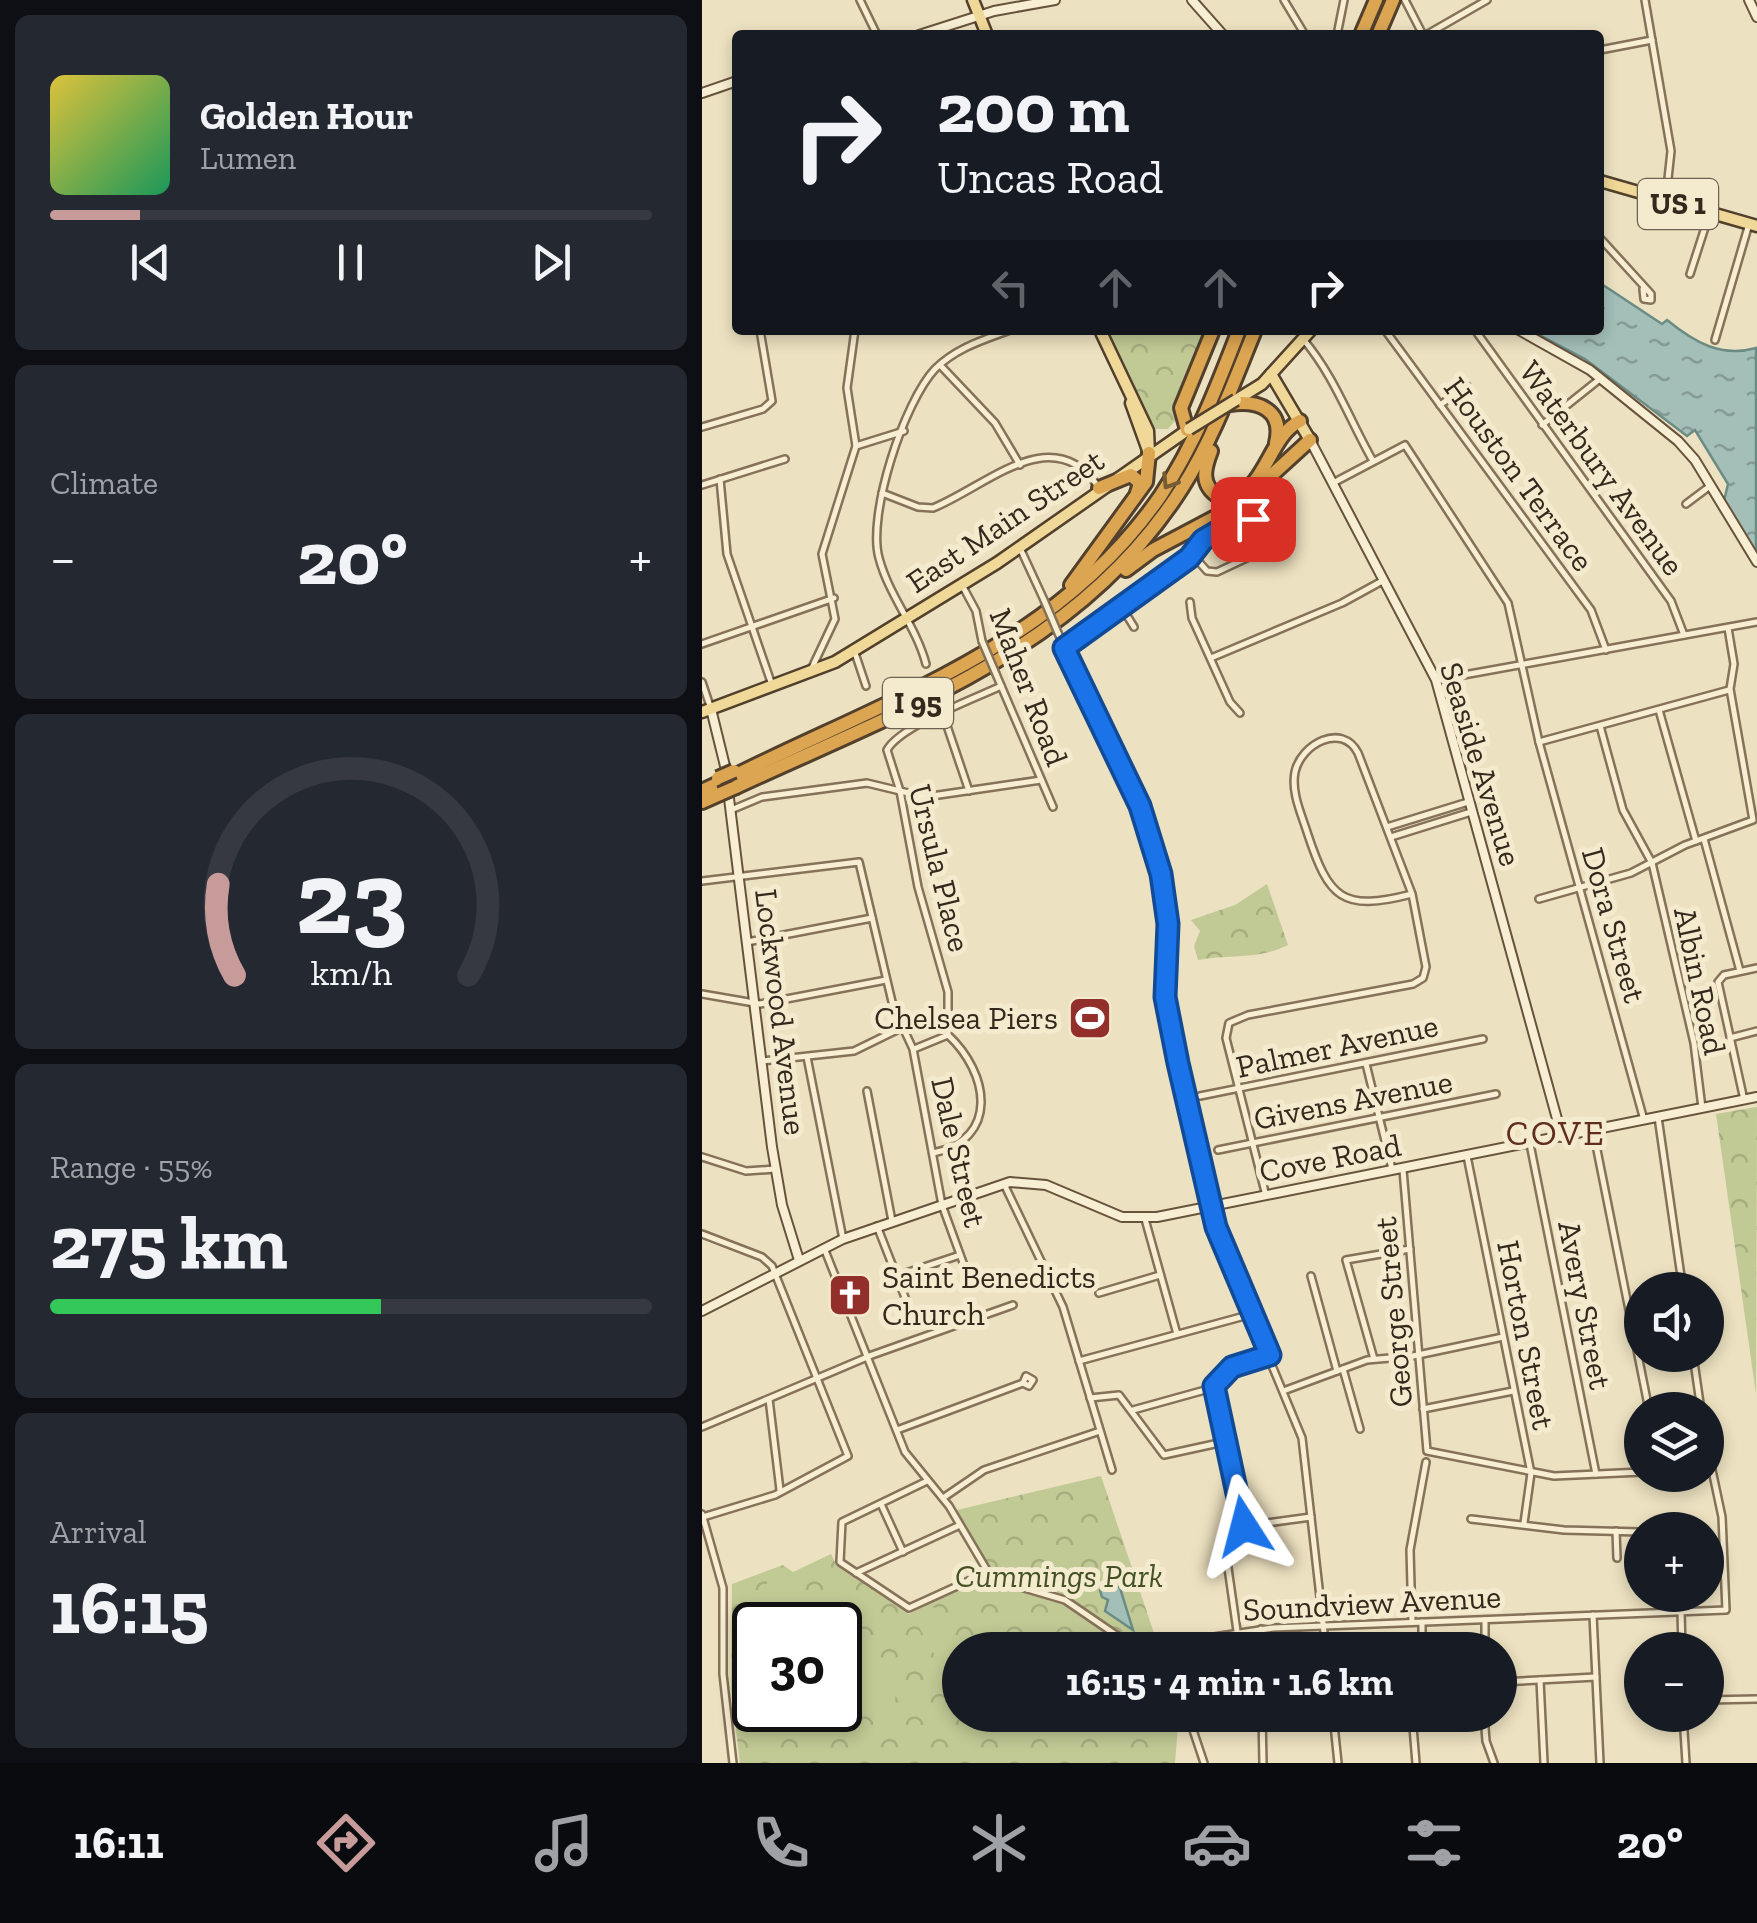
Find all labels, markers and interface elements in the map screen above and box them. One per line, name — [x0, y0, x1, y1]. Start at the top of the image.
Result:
text: 200 m — [937, 66, 1130, 150]
icon: right — [772, 70, 902, 200]
text: Golden Hour — [200, 93, 413, 139]
text: Lumen — [200, 139, 296, 177]
text: Uncas Road — [937, 151, 1163, 205]
road number: US 1 — [1638, 179, 1718, 229]
icon: previous — [123, 235, 178, 290]
icon: pause — [323, 235, 378, 290]
icon: next — [524, 235, 579, 290]
icon: left — [983, 260, 1038, 315]
icon: ahead — [1088, 260, 1143, 315]
icon: ahead — [1193, 260, 1248, 315]
icon: right — [1298, 260, 1353, 315]
street label: Waterbury Avenue — [1511, 353, 1693, 583]
street label: Houston Terrace — [1436, 370, 1602, 578]
street label: East Main Street — [899, 441, 1111, 601]
text: Climate — [50, 464, 158, 502]
one-way arrow — [1162, 471, 1181, 489]
pin — [1211, 477, 1296, 562]
icon: arrive — [1226, 492, 1281, 547]
text: 20° — [297, 513, 408, 603]
text: − — [50, 525, 76, 591]
text: + — [629, 525, 652, 591]
street label: Maher Road — [982, 603, 1077, 771]
street label: Seaside Avenue — [1432, 658, 1530, 870]
road number: I 95 — [883, 678, 953, 728]
street label: Ursula Place — [901, 780, 979, 956]
text: 23 — [295, 835, 407, 960]
street label: Dora Street — [1574, 843, 1654, 1007]
street label: Lockwood Avenue — [747, 887, 815, 1137]
street label: Albin Road — [1666, 904, 1734, 1059]
text: km/h — [310, 951, 392, 994]
sports icon: Chelsea Piers — [1067, 995, 1113, 1041]
place label: Chelsea Piers — [874, 999, 1058, 1037]
street label: Palmer Avenue — [1233, 1006, 1441, 1086]
street label: Givens Avenue — [1250, 1062, 1456, 1138]
street label: Dale Street — [923, 1073, 995, 1231]
district label: COVE — [1506, 1112, 1606, 1154]
street label: Cove Road — [1256, 1126, 1404, 1190]
text: Range · 55% — [50, 1148, 212, 1186]
text: 275 km — [50, 1197, 288, 1287]
street label: George Street — [1366, 1215, 1420, 1409]
street label: Avery Street — [1550, 1218, 1620, 1393]
street label: Horton Street — [1489, 1237, 1563, 1433]
place label: Saint Benedicts Church — [882, 1258, 1096, 1333]
church icon: Saint Benedicts Church — [827, 1272, 873, 1318]
map controls — [1624, 1272, 1724, 1732]
button: sound — [1624, 1272, 1724, 1372]
button: layers — [1624, 1392, 1724, 1492]
position arrow — [1192, 1474, 1296, 1578]
button: + — [1624, 1512, 1724, 1612]
text: Arrival — [50, 1513, 146, 1551]
park label: Cummings Park — [955, 1557, 1163, 1595]
text: 16:15 — [50, 1562, 209, 1652]
street label: Soundview Avenue — [1242, 1577, 1502, 1629]
speed limit sign: 30 — [732, 1602, 862, 1732]
button: − — [1624, 1632, 1724, 1732]
text: 16:15 · 4 min · 1.6 km — [1066, 1659, 1393, 1705]
icon: directions — [311, 1808, 381, 1878]
icon: music — [529, 1808, 599, 1878]
icon: phone — [746, 1808, 816, 1878]
icon: climate — [964, 1808, 1034, 1878]
icon: car — [1182, 1808, 1252, 1878]
icon: filters — [1399, 1808, 1469, 1878]
text: 16:11 — [74, 1816, 164, 1870]
text: 20° — [1617, 1816, 1683, 1870]

